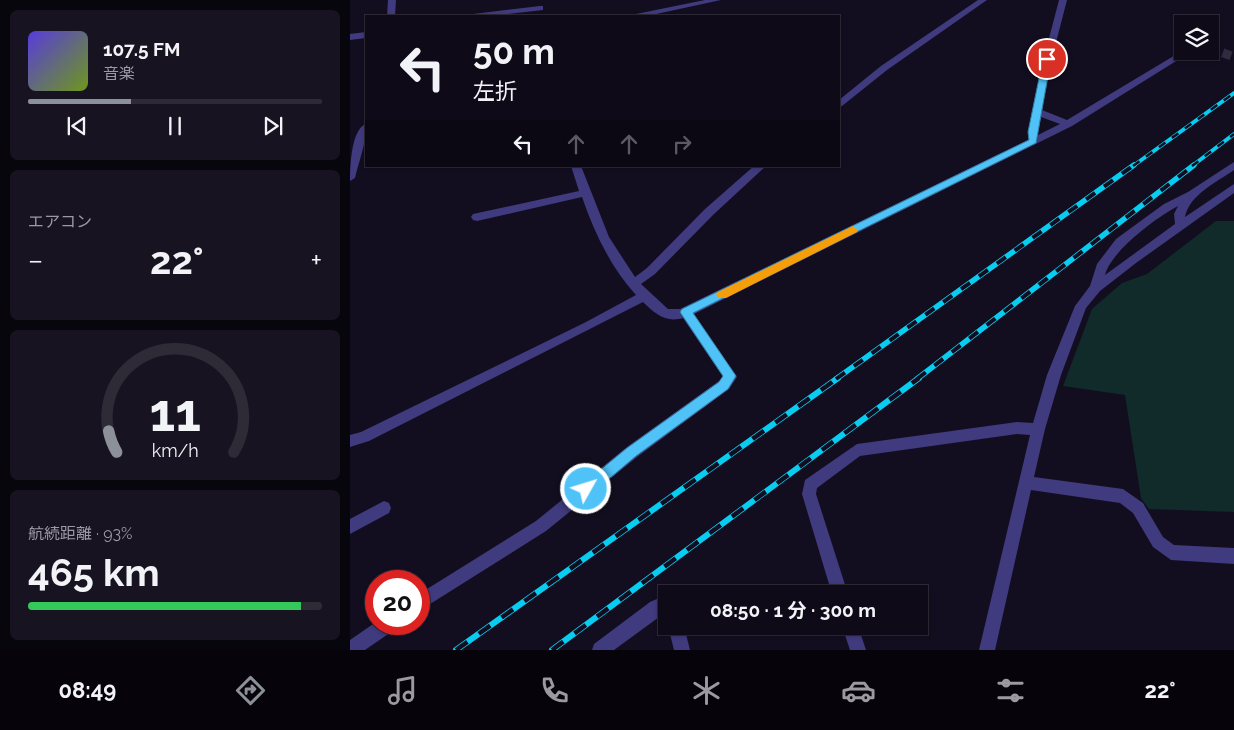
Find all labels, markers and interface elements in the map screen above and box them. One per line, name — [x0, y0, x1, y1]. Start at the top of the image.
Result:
map controls — [1174, 15, 1219, 60]
button: layers — [1174, 15, 1219, 60]
text: 50 m — [473, 31, 555, 72]
icon: left — [390, 35, 455, 100]
text: 107.5 FM — [103, 38, 180, 60]
pin — [1026, 38, 1068, 80]
icon: arrive — [1033, 45, 1061, 73]
text: 音楽 — [103, 64, 135, 83]
text: 左折 — [473, 78, 517, 104]
icon: previous — [63, 112, 91, 140]
icon: pause — [161, 112, 189, 140]
icon: next — [259, 112, 287, 140]
icon: left — [509, 130, 537, 158]
icon: ahead — [562, 130, 590, 158]
icon: ahead — [615, 130, 643, 158]
icon: right — [668, 130, 696, 158]
text: エアコン — [28, 212, 92, 231]
text: 22° — [150, 238, 203, 283]
text: − — [28, 244, 43, 277]
text: + — [310, 244, 322, 277]
text: 11 — [149, 382, 201, 443]
text: km/h — [151, 440, 199, 461]
position arrow — [559, 462, 611, 514]
text: 航続距離 · 93% — [28, 524, 133, 543]
text: 465 km — [28, 550, 160, 595]
speed limit sign: 20 — [365, 570, 430, 635]
text: 08:50 · 1 分 · 300 m — [710, 599, 876, 621]
icon: directions — [233, 673, 268, 708]
icon: music — [385, 673, 420, 708]
icon: phone — [537, 673, 572, 708]
icon: climate — [689, 673, 724, 708]
icon: car — [841, 673, 876, 708]
icon: filters — [993, 673, 1028, 708]
text: 08:49 — [58, 677, 116, 703]
text: 22° — [1145, 677, 1176, 703]

